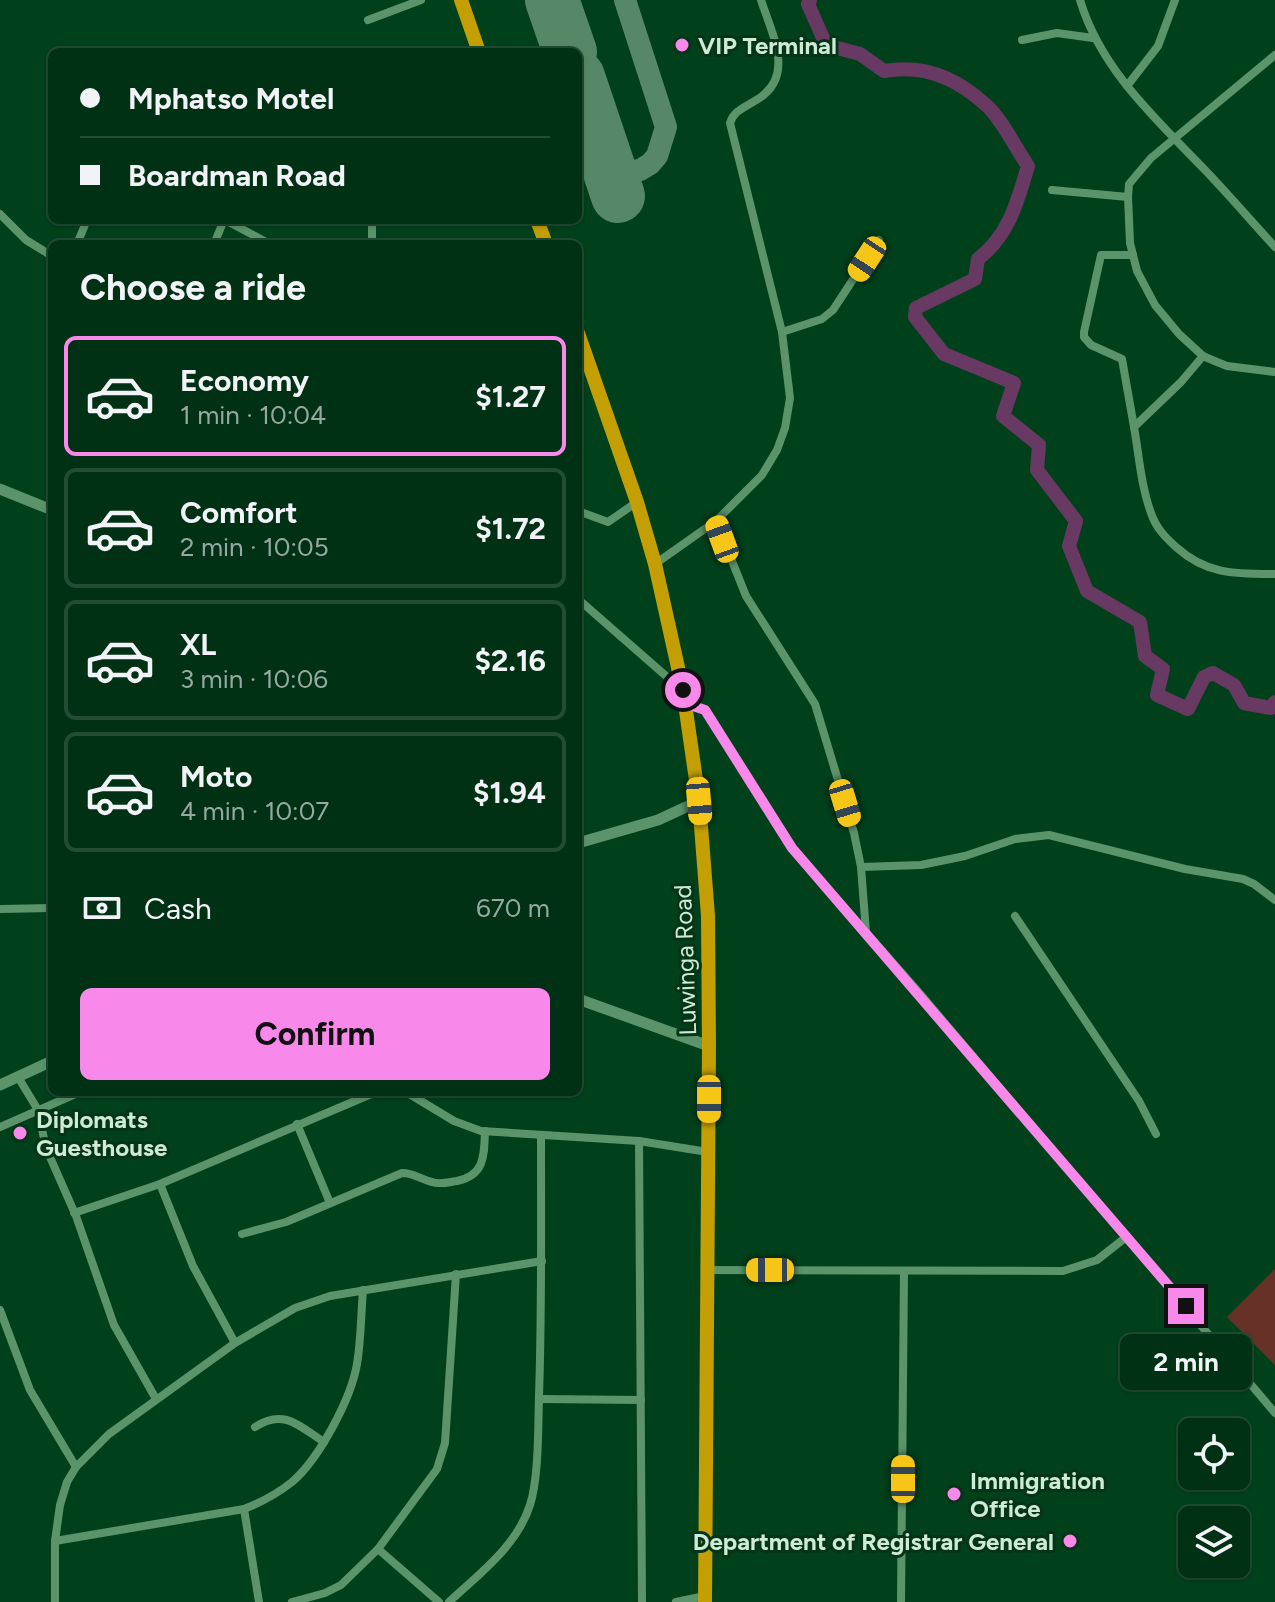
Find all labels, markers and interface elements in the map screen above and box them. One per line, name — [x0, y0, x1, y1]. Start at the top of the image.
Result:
place label: VIP Terminal — [698, 31, 837, 60]
marker: VIP Terminal — [673, 36, 691, 54]
text: Mphatso Motel — [128, 80, 334, 117]
text: Boardman Road — [128, 157, 346, 194]
car — [844, 232, 890, 286]
text: Choose a ride — [80, 266, 306, 309]
icon: car — [84, 360, 156, 432]
text: Economy — [180, 362, 309, 399]
text: $1.27 — [475, 378, 546, 415]
text: 1 min · 10:04 — [180, 399, 326, 431]
icon: car — [84, 492, 156, 564]
text: Comfort — [180, 494, 298, 531]
text: $1.72 — [475, 510, 546, 547]
car — [703, 512, 741, 566]
text: 2 min · 10:05 — [180, 531, 329, 563]
icon: car — [84, 624, 156, 696]
text: XL — [180, 626, 216, 663]
text: $2.16 — [475, 642, 546, 679]
text: 3 min · 10:06 — [180, 663, 328, 695]
route start — [665, 672, 701, 708]
icon: car — [84, 756, 156, 828]
text: Moto — [180, 758, 252, 795]
text: $1.94 — [473, 774, 546, 811]
car — [685, 776, 713, 826]
car — [827, 777, 863, 829]
text: 4 min · 10:07 — [180, 795, 329, 827]
street label: Luwinga Road — [668, 884, 702, 1036]
icon: cash — [80, 886, 124, 930]
text: Cash — [144, 890, 212, 927]
text: 670 m — [476, 892, 550, 924]
button: Confirm — [80, 988, 550, 1080]
car — [697, 1075, 721, 1123]
place label: Diplomats Guesthouse — [36, 1105, 167, 1162]
marker: Diplomats Guesthouse — [11, 1124, 29, 1142]
car — [746, 1258, 794, 1282]
route end — [1168, 1288, 1204, 1324]
callout: 2 min — [1120, 1334, 1252, 1390]
text: 2 min — [1153, 1346, 1219, 1378]
map controls — [1178, 1418, 1250, 1578]
button: locate — [1178, 1418, 1250, 1490]
car — [891, 1455, 915, 1503]
place label: Immigration Office — [970, 1466, 1105, 1523]
marker: Immigration Office — [945, 1485, 963, 1503]
button: layers — [1178, 1506, 1250, 1578]
place label: Department of Registrar General — [693, 1527, 1054, 1556]
marker: Department of Registrar General — [1061, 1532, 1079, 1550]

